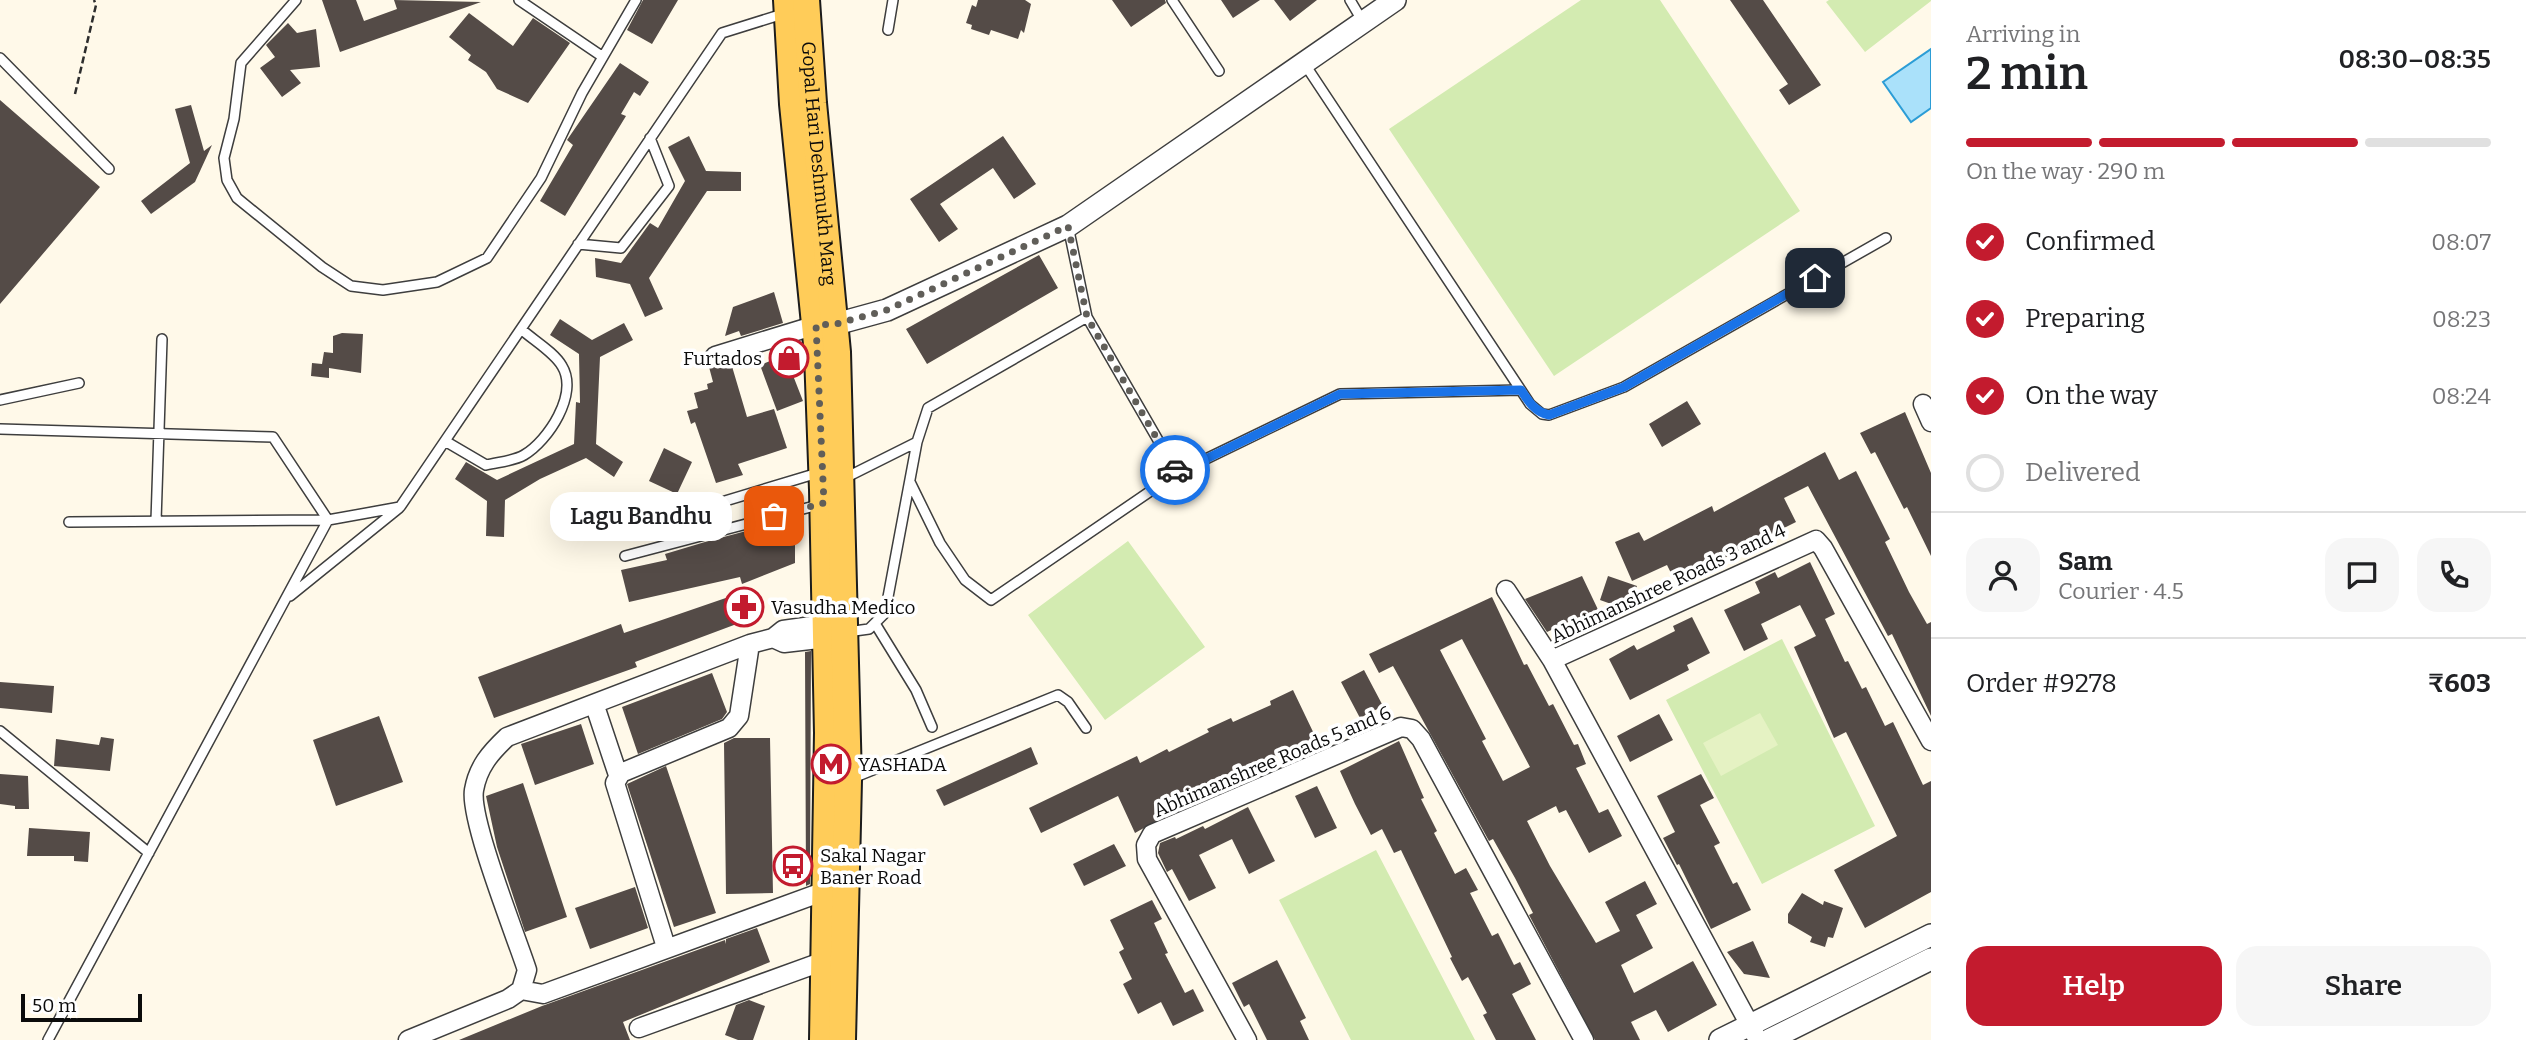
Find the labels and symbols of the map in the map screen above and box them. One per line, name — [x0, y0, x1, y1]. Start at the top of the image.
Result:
street label: Gopal Hari Deshmukh Marg — [797, 40, 842, 287]
pin — [1785, 248, 1845, 308]
shop icon: Furtados — [768, 337, 810, 379]
place label: Furtados — [683, 347, 762, 370]
courier — [1140, 435, 1210, 505]
pin — [744, 486, 804, 546]
callout: Lagu Bandhu — [550, 491, 732, 540]
street label: Abhimanshree Roads 3 and 4 — [1547, 519, 1789, 648]
pharmacy icon: Vasudha Medico — [723, 586, 765, 628]
place label: Vasudha Medico — [771, 596, 915, 619]
street label: Abhimanshree Roads 5 and 6 — [1150, 701, 1394, 822]
metro station icon: YASHADA — [810, 743, 852, 785]
place label: YASHADA — [858, 753, 947, 776]
place label: Sakal Nagar Baner Road — [820, 844, 926, 889]
bus stop icon: Sakal Nagar Baner Road — [772, 845, 814, 887]
scale bar — [21, 991, 142, 1023]

